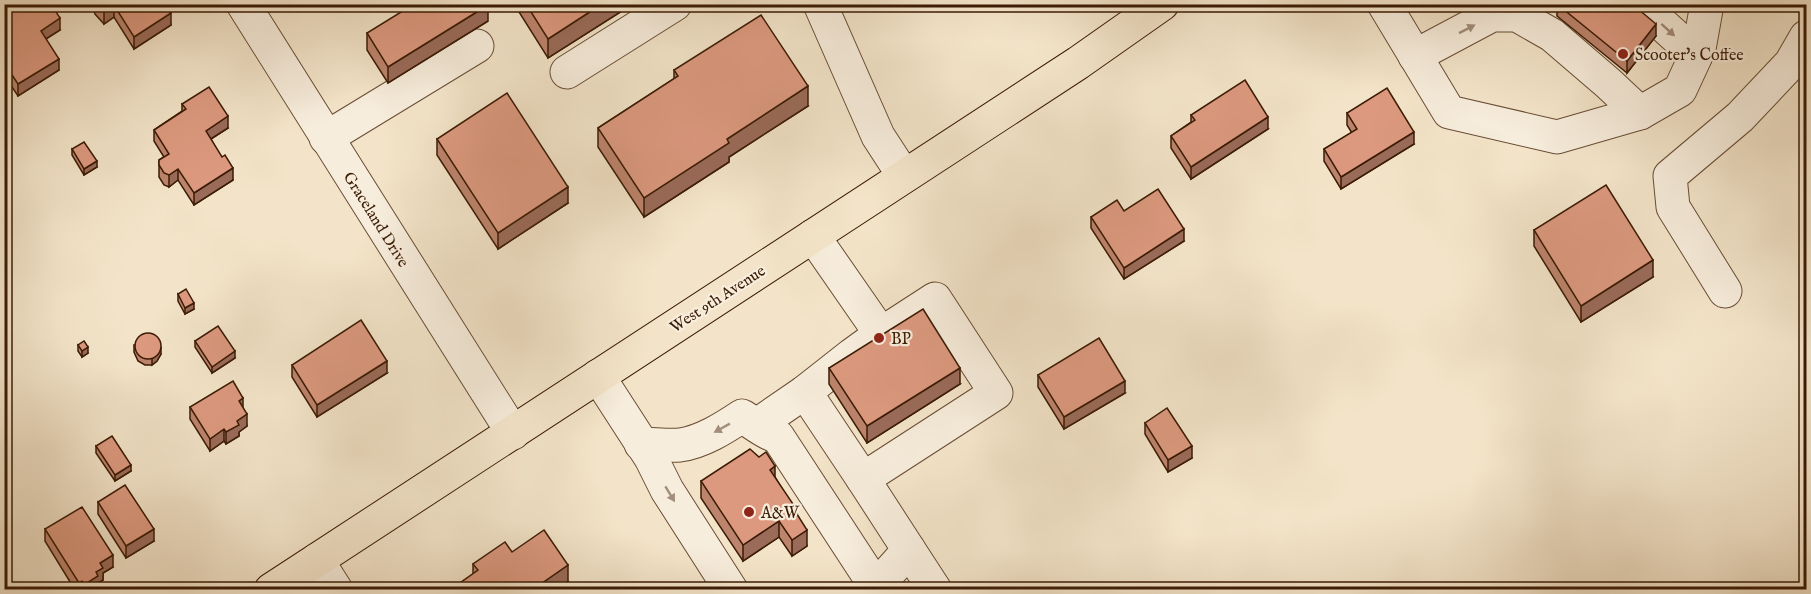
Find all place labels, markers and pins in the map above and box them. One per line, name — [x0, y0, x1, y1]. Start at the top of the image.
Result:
place label: Scooter's Coffee — [1635, 46, 1744, 66]
marker: Scooter's Coffee — [1616, 47, 1630, 61]
place label: BP — [891, 330, 911, 350]
marker: BP — [872, 331, 886, 345]
place label: A&W — [760, 504, 800, 524]
marker: A&W — [742, 505, 756, 519]

